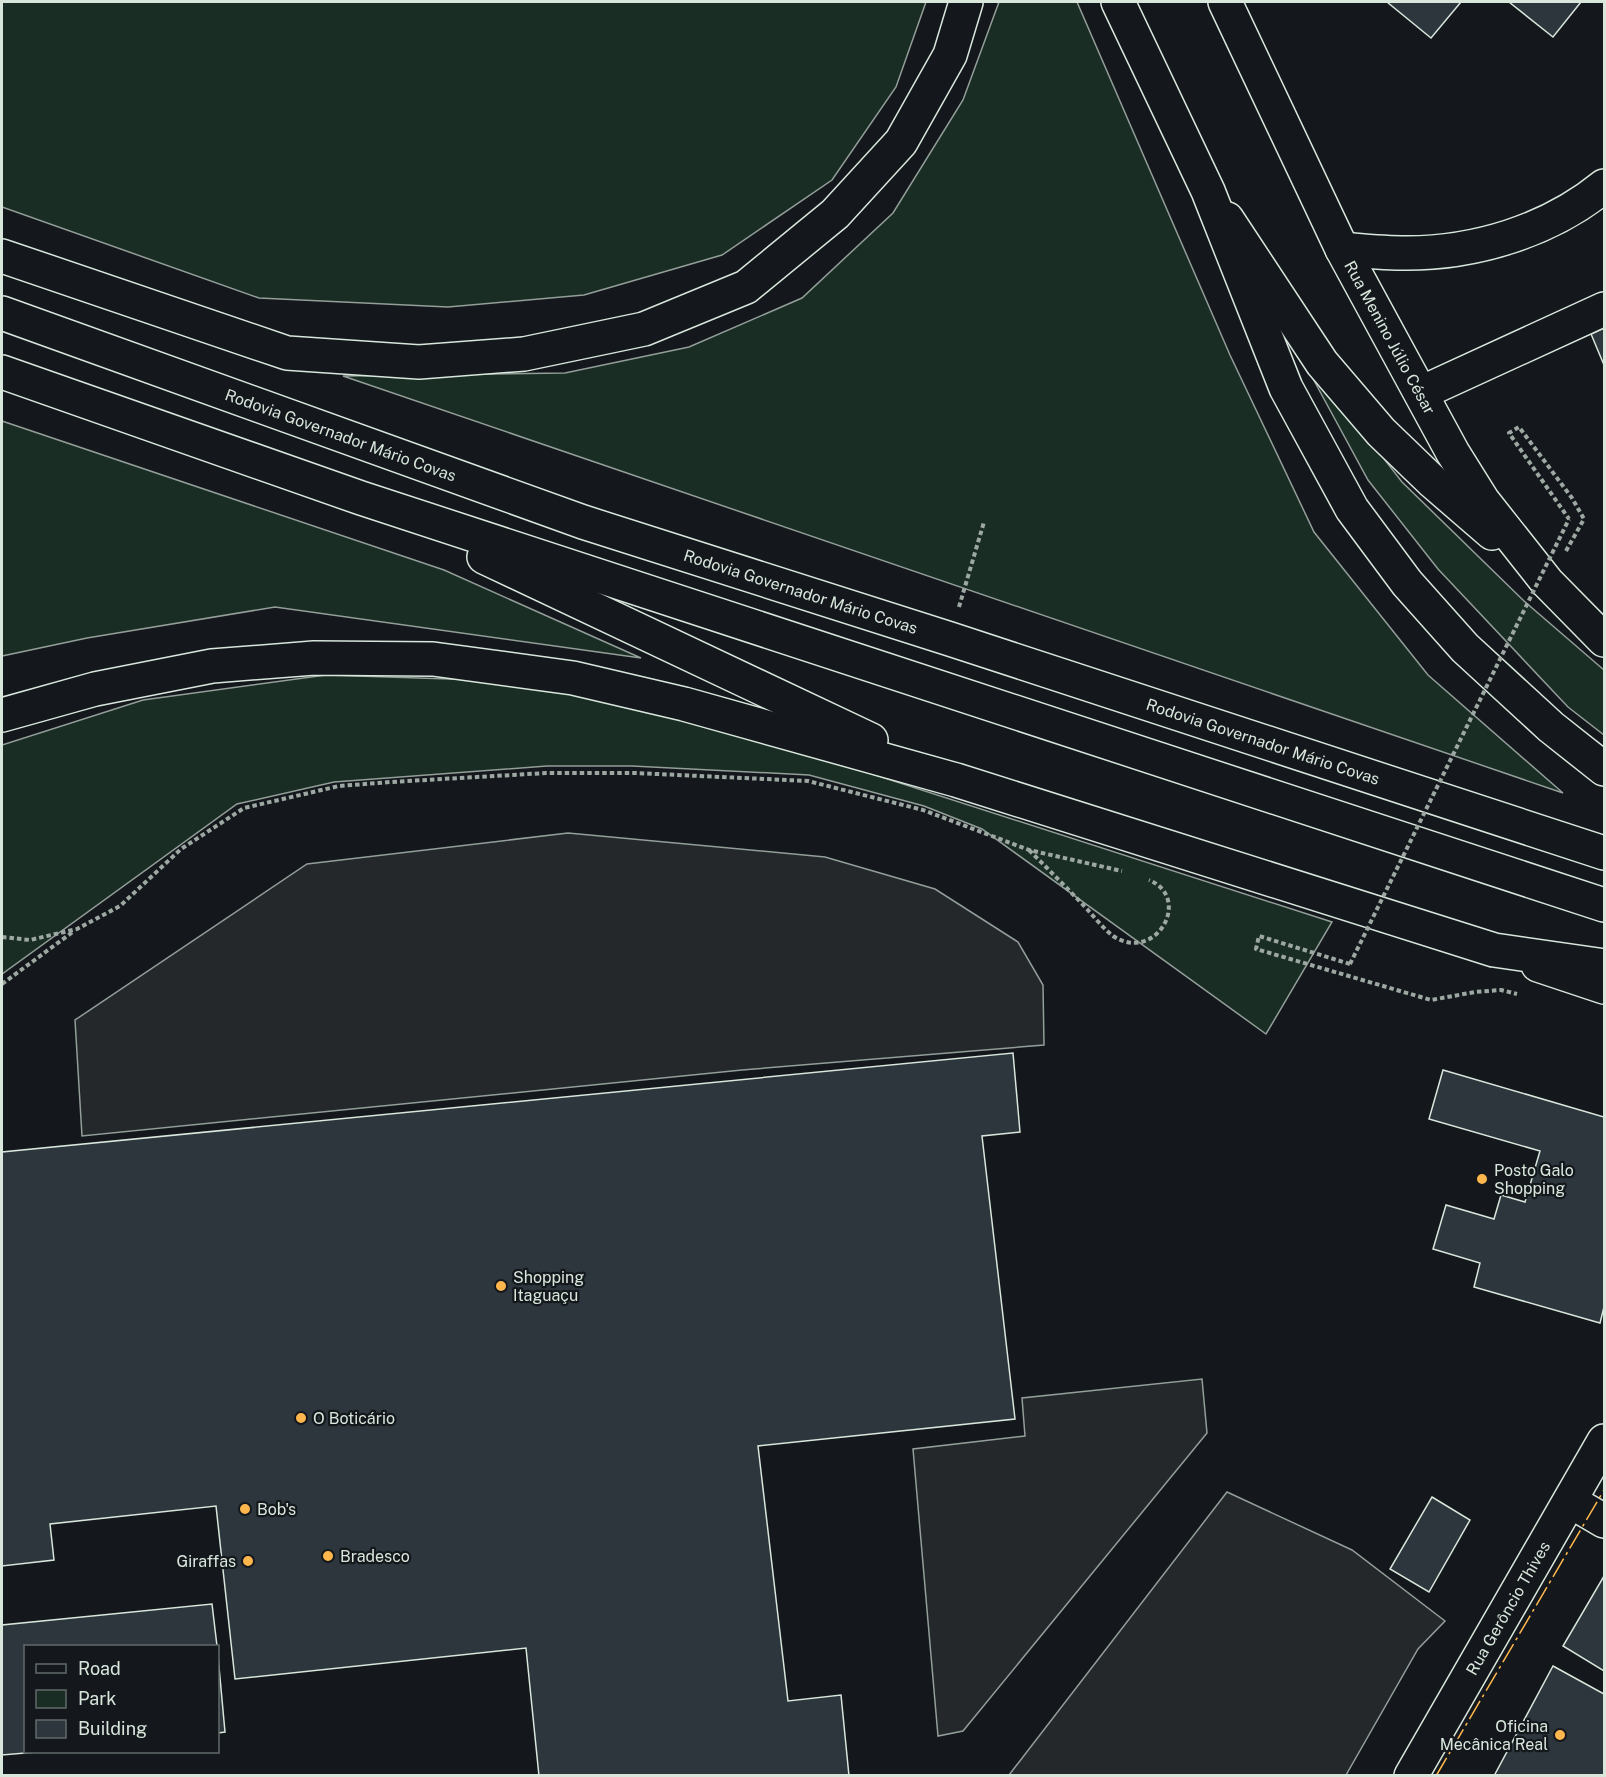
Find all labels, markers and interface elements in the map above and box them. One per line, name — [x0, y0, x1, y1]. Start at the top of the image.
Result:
street label: Rua Menino Júlio César — [1341, 257, 1440, 417]
street label: Rodovia Governador Mário Covas — [223, 385, 459, 485]
street label: Rodovia Governador Mário Covas — [681, 545, 920, 638]
street label: Rodovia Governador Mário Covas — [1144, 694, 1382, 788]
place label: Posto Galo Shopping — [1494, 1161, 1574, 1198]
marker: Posto Galo Shopping — [1475, 1172, 1489, 1186]
place label: Shopping Itaguaçu — [513, 1268, 584, 1305]
marker: Shopping Itaguaçu — [494, 1279, 508, 1293]
place label: O Boticário — [313, 1409, 395, 1428]
marker: O Boticário — [294, 1411, 308, 1425]
place label: Bob's — [257, 1500, 296, 1519]
marker: Bob's — [238, 1502, 252, 1516]
street label: Rua Gerôncio Thives — [1462, 1538, 1554, 1678]
place label: Bradesco — [340, 1547, 410, 1566]
marker: Bradesco — [321, 1549, 335, 1563]
place label: Giraffas — [176, 1552, 236, 1571]
marker: Giraffas — [241, 1554, 255, 1568]
legend — [24, 1645, 219, 1753]
text: Road — [78, 1658, 121, 1679]
text: Park — [78, 1688, 116, 1709]
place label: Oficina Mecânica Real — [1440, 1717, 1548, 1754]
text: Building — [78, 1718, 147, 1739]
marker: Oficina Mecânica Real — [1553, 1728, 1567, 1742]

